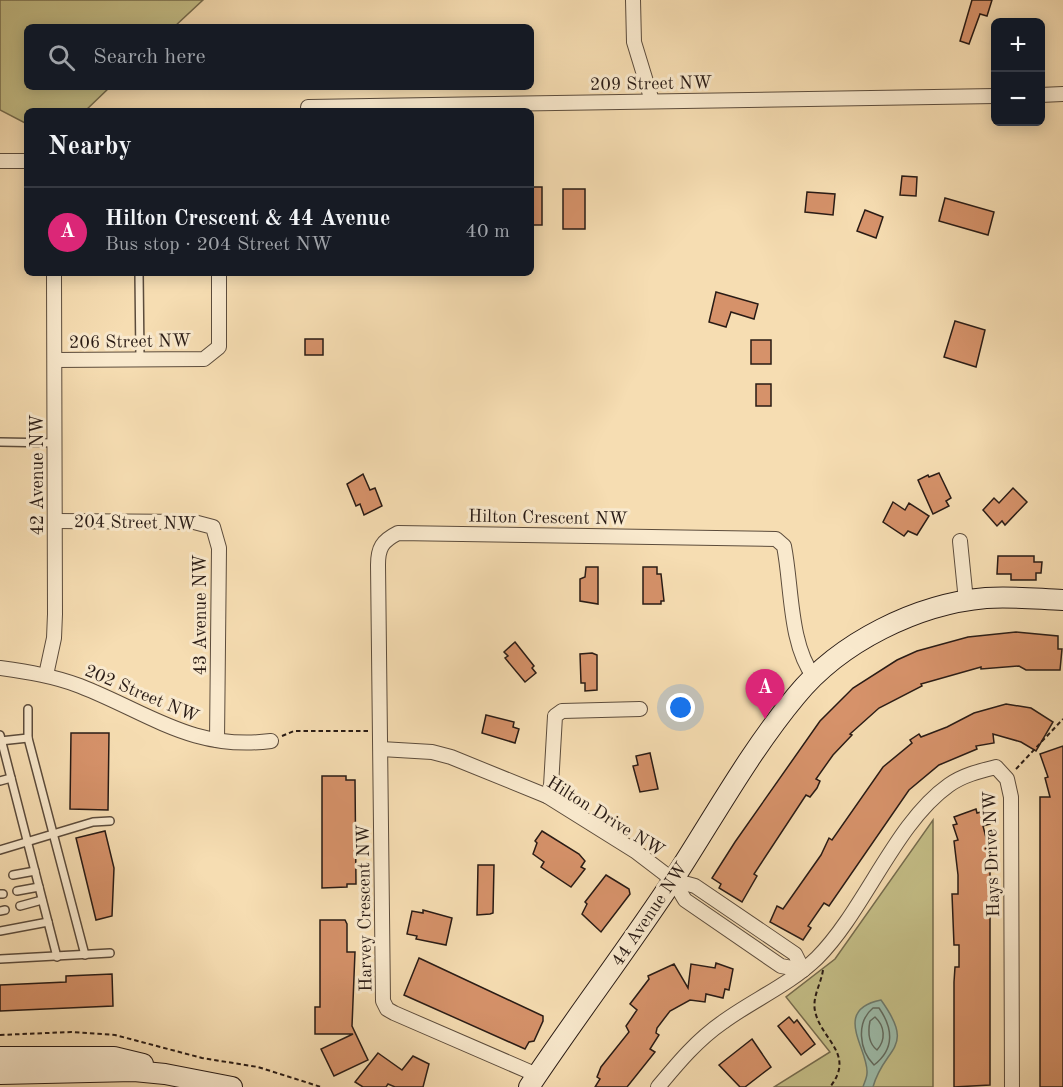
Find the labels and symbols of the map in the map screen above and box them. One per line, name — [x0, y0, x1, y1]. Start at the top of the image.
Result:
street label: 209 Street NW — [590, 74, 712, 94]
street label: 206 Street NW — [69, 332, 191, 352]
street label: 42 Avenue NW — [29, 414, 47, 536]
street label: Hilton Crescent NW — [468, 508, 628, 528]
street label: 204 Street NW — [74, 513, 196, 533]
street label: 43 Avenue NW — [192, 554, 210, 676]
street label: 202 Street NW — [82, 662, 201, 726]
pin: A — [746, 670, 784, 719]
your location — [666, 693, 695, 722]
street label: Hilton Drive NW — [543, 773, 668, 860]
street label: Hays Drive NW — [981, 790, 1003, 918]
street label: Harvey Crescent NW — [355, 824, 375, 992]
street label: 44 Avenue NW — [608, 859, 691, 970]

